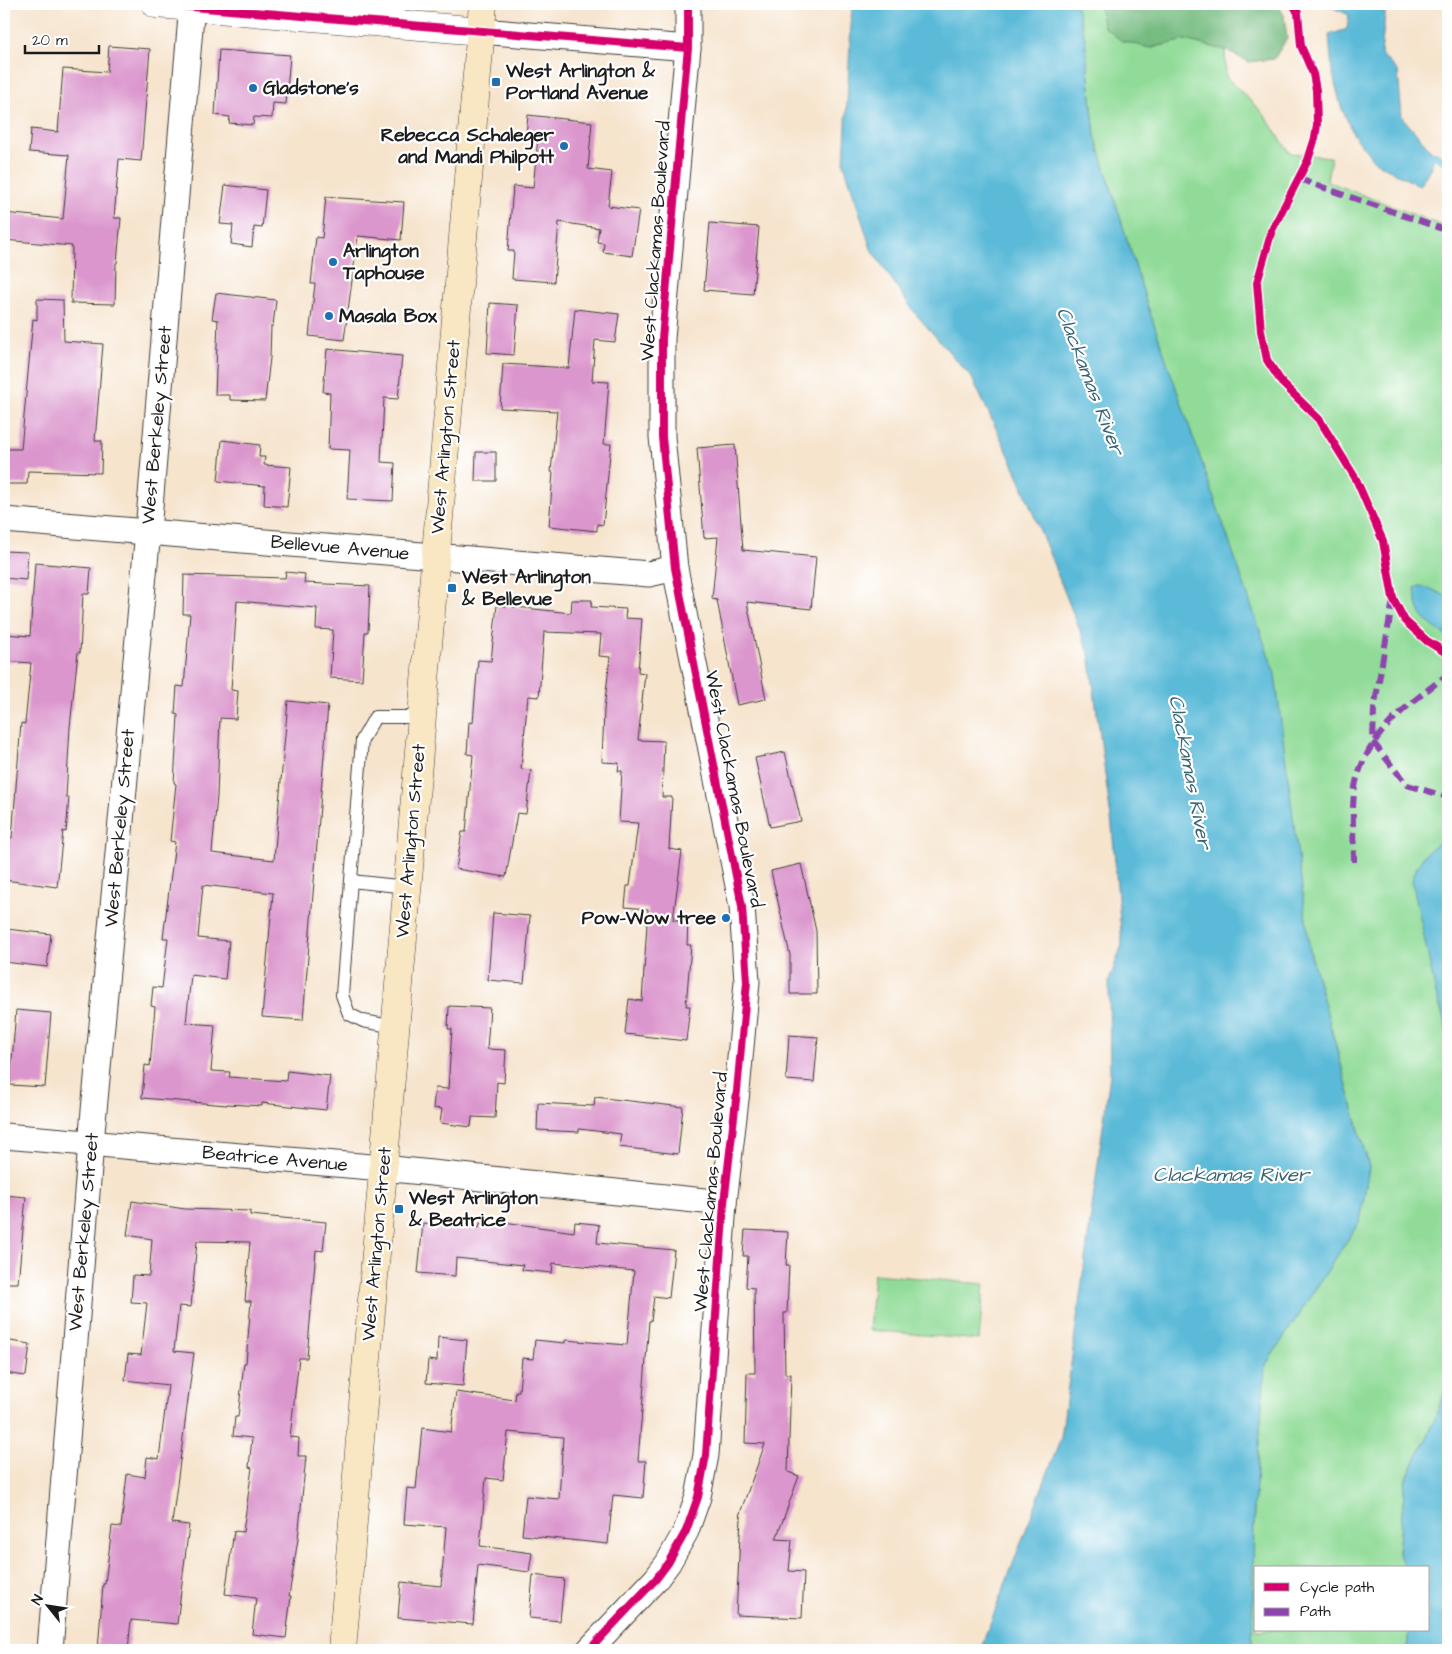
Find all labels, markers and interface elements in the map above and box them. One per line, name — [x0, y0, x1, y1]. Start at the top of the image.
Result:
scale bar — [25, 22, 99, 54]
text: 20 m — [32, 30, 68, 51]
place label: West Arlington & Portland Avenue — [505, 58, 656, 107]
place label: Gladstone's — [263, 75, 359, 102]
marker: West Arlington & Portland Avenue — [490, 76, 502, 88]
marker: Gladstone's — [247, 82, 259, 94]
street label: West Clackamas Boulevard — [634, 120, 678, 362]
place label: Rebecca Schaleger and Mandi Philpott — [381, 122, 555, 171]
marker: Rebecca Schaleger and Mandi Philpott — [558, 140, 570, 152]
place label: Arlington Taphouse — [342, 238, 425, 287]
marker: Arlington Taphouse — [327, 256, 339, 268]
place label: Masala Box — [339, 303, 438, 330]
water label: Clackamas River — [1049, 303, 1132, 461]
marker: Masala Box — [323, 310, 335, 322]
street label: West Berkeley Street — [135, 324, 180, 525]
street label: West Arlington Street — [424, 338, 469, 535]
street label: Bellevue Avenue — [270, 528, 410, 568]
place label: West Arlington & Bellevue — [461, 564, 591, 613]
marker: West Arlington & Bellevue — [446, 582, 458, 594]
street label: West Clackamas Boulevard — [698, 668, 770, 910]
water label: Clackamas River — [1161, 693, 1219, 853]
street label: West Berkeley Street — [98, 727, 143, 928]
street label: West Arlington Street — [389, 742, 434, 939]
place label: Pow-Wow tree — [582, 905, 717, 932]
marker: Pow-Wow tree — [720, 912, 732, 924]
street label: West Clackamas Boulevard — [687, 1071, 735, 1313]
street label: West Berkeley Street — [62, 1131, 107, 1332]
street label: Beatrice Avenue — [201, 1139, 349, 1179]
street label: West Arlington Street — [355, 1145, 400, 1342]
water label: Clackamas River — [1153, 1161, 1311, 1189]
place label: West Arlington & Beatrice — [408, 1185, 538, 1234]
marker: West Arlington & Beatrice — [393, 1203, 405, 1215]
legend — [1254, 1566, 1430, 1632]
text: Cycle path — [1300, 1577, 1375, 1599]
north arrow — [22, 1582, 72, 1632]
text: N — [27, 1591, 49, 1609]
text: Path — [1300, 1601, 1331, 1622]

